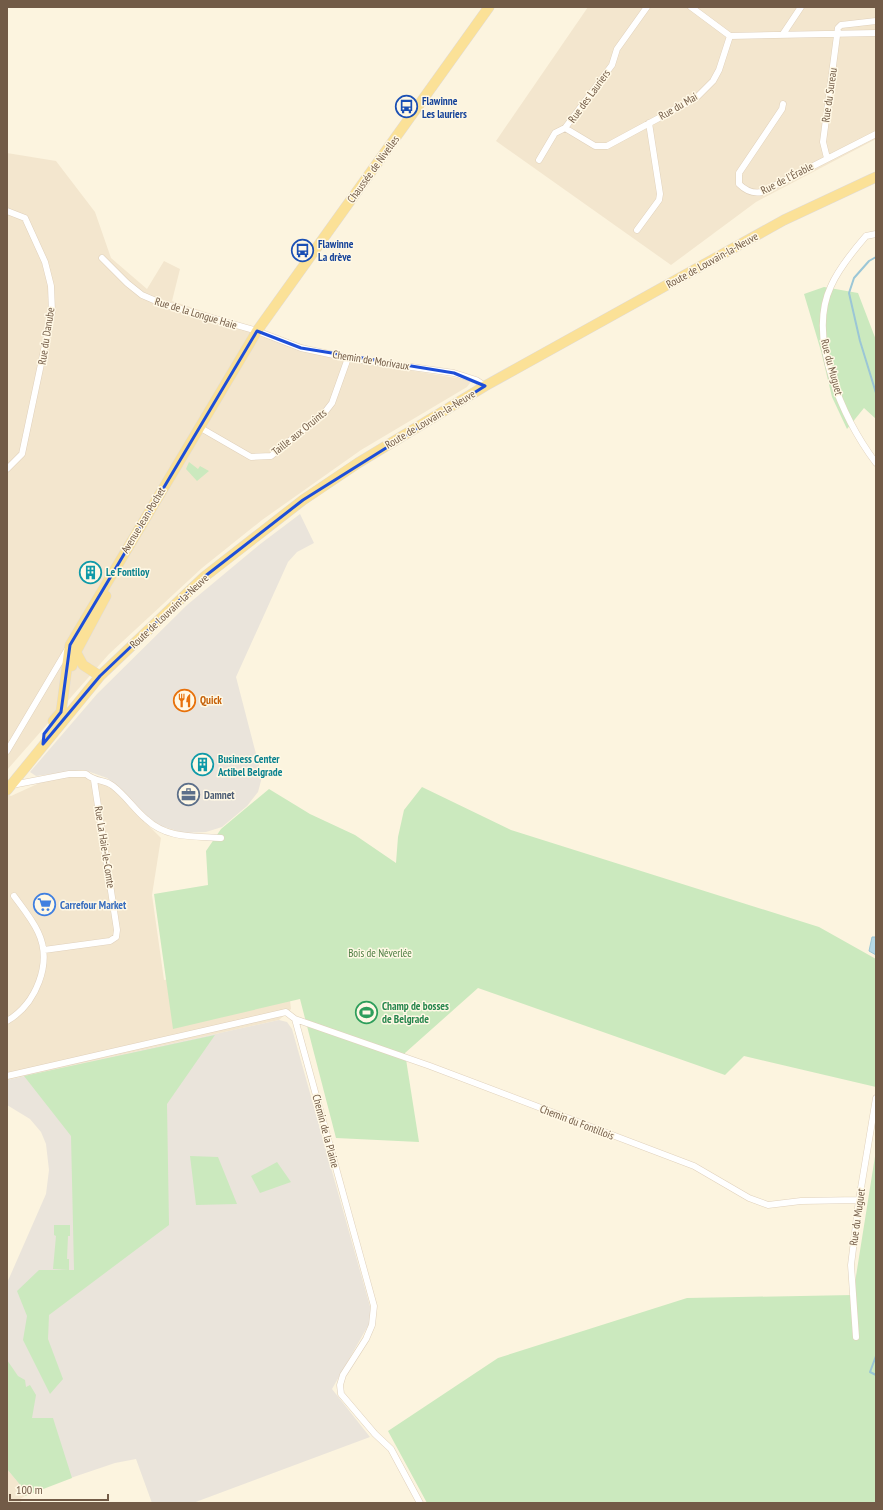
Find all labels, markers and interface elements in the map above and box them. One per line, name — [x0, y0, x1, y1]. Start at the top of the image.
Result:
street label: Rue des Lauriers — [565, 66, 613, 125]
street label: Rue du Sureau — [818, 67, 840, 123]
street label: Rue du Mai — [656, 89, 700, 123]
bus stop icon: Flawinne Les lauriers — [394, 94, 420, 120]
place label: Flawinne Les lauriers — [422, 94, 467, 121]
street label: Chaussée de Nivelles — [344, 132, 402, 205]
street label: Rue de l'Érable — [758, 159, 816, 197]
street label: Route de Louvain-la-Neuve — [664, 229, 761, 291]
bus stop icon: Flawinne La drève — [289, 237, 315, 263]
place label: Flawinne La drève — [318, 237, 354, 264]
street label: Rue de la Longue Haie — [153, 294, 239, 332]
street label: Rue du Danube — [35, 306, 58, 366]
street label: Rue du Muguet — [818, 337, 846, 397]
street label: Chemin de Morivaux — [331, 347, 411, 373]
street label: Route de Louvain-la-Neuve — [382, 386, 478, 451]
street label: Taille aux Oruints — [269, 406, 329, 458]
street label: Avenue Jean Pochet — [118, 484, 168, 556]
building icon: Le Fontiloy — [77, 559, 103, 585]
place label: Le Fontiloy — [106, 565, 150, 579]
street label: Route de Louvain-la-Neuve — [127, 571, 212, 651]
restaurant icon: Quick — [172, 687, 198, 713]
place label: Quick — [200, 693, 222, 707]
building icon: Business Center Actibel Belgrade — [189, 752, 215, 778]
place label: Business Center Actibel Belgrade — [217, 752, 283, 779]
office icon: Damnet — [175, 782, 201, 808]
place label: Damnet — [204, 788, 235, 802]
street label: Rue La Haie-le-Comte — [92, 805, 118, 889]
supermarket icon: Carrefour Market — [32, 892, 58, 918]
place label: Carrefour Market — [60, 898, 127, 912]
park label: Bois de Néverlée — [348, 946, 412, 960]
sports icon: Champ de bosses de Belgrade — [354, 999, 380, 1025]
place label: Champ de bosses de Belgrade — [382, 999, 449, 1026]
street label: Chemin de la Plaine — [309, 1093, 343, 1170]
street label: Chemin du Fontillois — [538, 1101, 616, 1143]
street label: Rue du Muguet — [846, 1187, 868, 1247]
scale bar — [10, 1476, 108, 1502]
text: 100 m — [16, 1482, 43, 1497]

